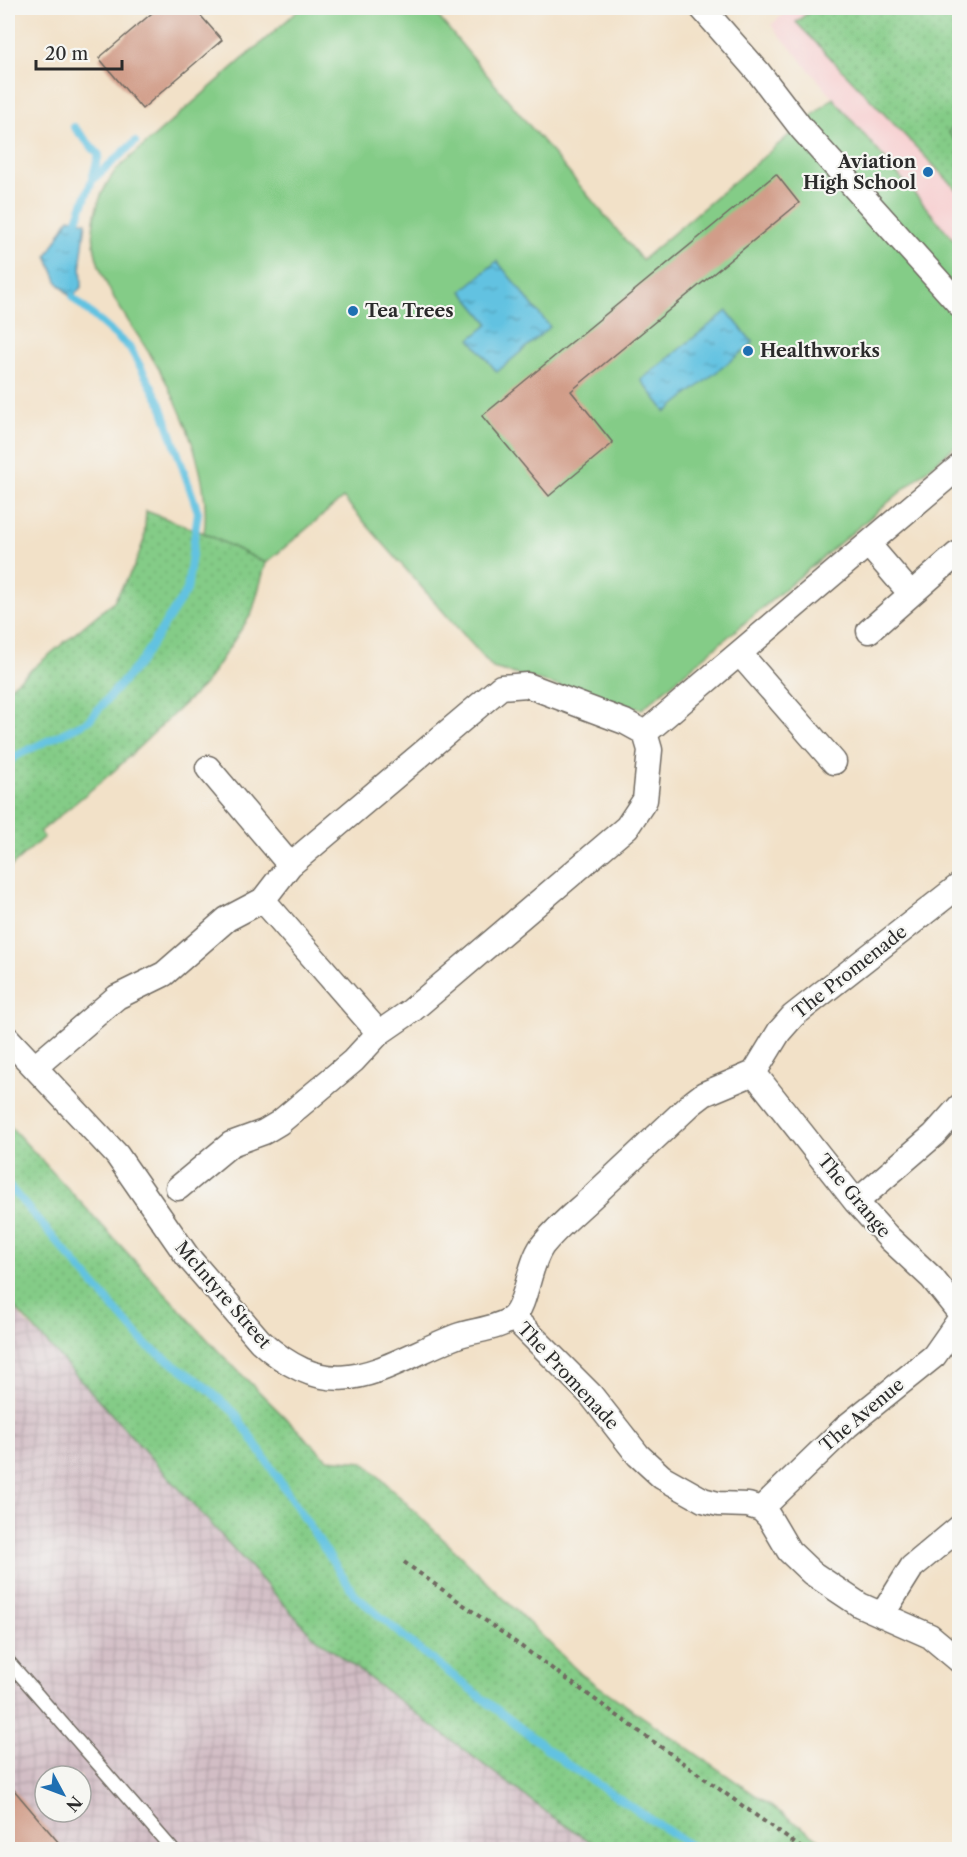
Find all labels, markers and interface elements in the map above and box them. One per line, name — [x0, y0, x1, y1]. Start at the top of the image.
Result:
scale bar — [36, 33, 122, 71]
text: 20 m — [45, 43, 89, 65]
place label: Aviation High School — [803, 151, 917, 194]
marker: Aviation High School — [921, 165, 935, 179]
place label: Tea Trees — [365, 300, 454, 322]
marker: Tea Trees — [346, 304, 360, 318]
place label: Healthworks — [760, 340, 880, 362]
marker: Healthworks — [741, 344, 755, 358]
street label: The Promenade — [789, 921, 911, 1023]
street label: The Grange — [813, 1150, 895, 1242]
street label: McIntyre Street — [170, 1237, 276, 1354]
street label: The Promenade — [513, 1318, 623, 1434]
street label: The Avenue — [816, 1374, 908, 1456]
north arrow — [33, 1764, 93, 1824]
text: N — [62, 1792, 86, 1816]

